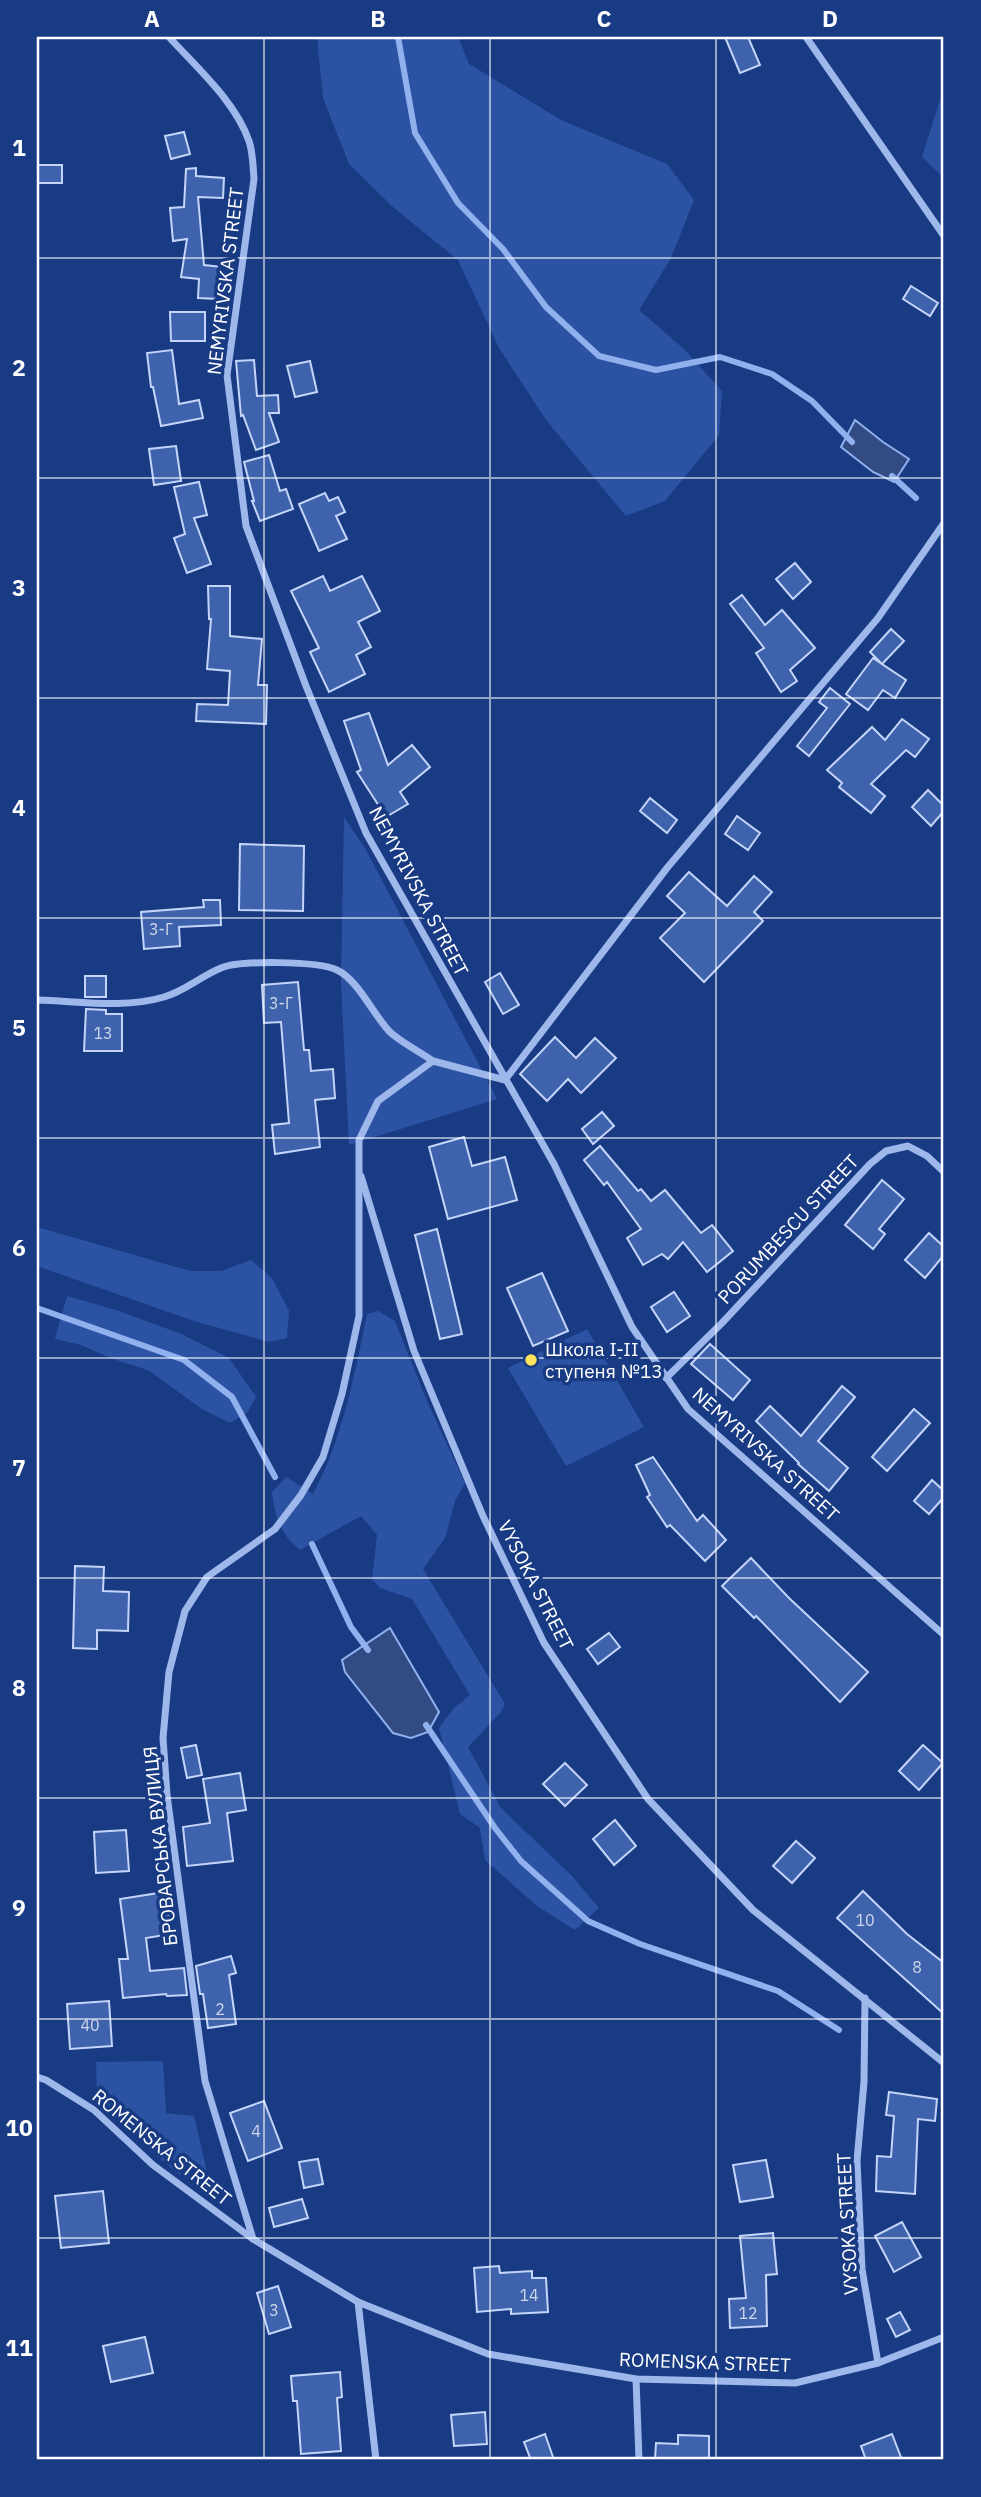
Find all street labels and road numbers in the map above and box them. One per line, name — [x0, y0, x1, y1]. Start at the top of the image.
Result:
street label: NEMYRIVSKA STREET — [202, 186, 248, 376]
street label: NEMYRIVSKA STREET — [364, 802, 474, 980]
street label: PORUMBESCU STREET — [712, 1149, 864, 1309]
street label: NEMYRIVSKA STREET — [688, 1382, 844, 1526]
street label: VYSOKA STREET — [493, 1516, 579, 1654]
street label: БРОВАРСЬКА ВУЛИЦЯ — [138, 1745, 182, 1947]
street label: ROMENSKA STREET — [88, 2084, 236, 2211]
street label: VYSOKA STREET — [831, 2152, 863, 2296]
street label: ROMENSKA STREET — [619, 2347, 791, 2377]

